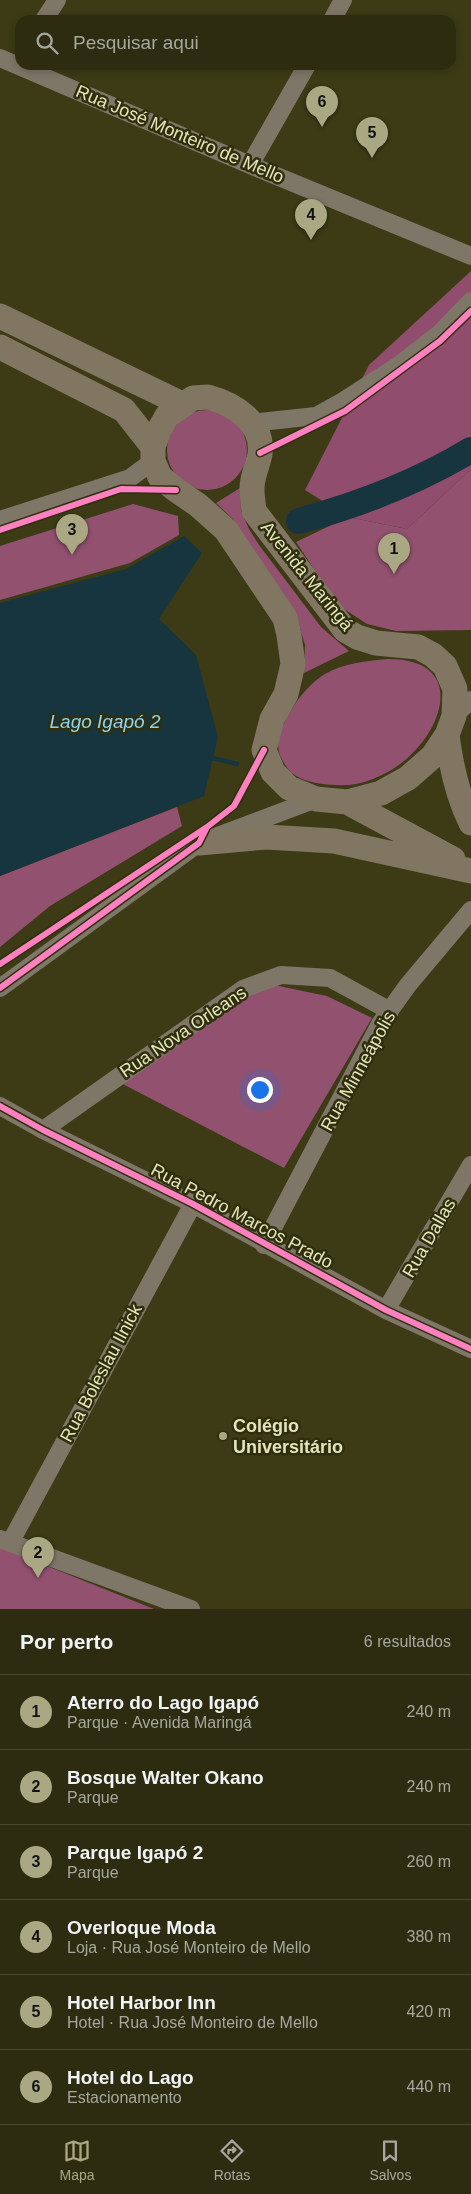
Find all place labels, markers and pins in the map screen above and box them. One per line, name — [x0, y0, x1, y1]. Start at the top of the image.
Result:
pin: 6 — [306, 86, 338, 127]
pin: 5 — [356, 117, 388, 158]
pin: 4 — [295, 199, 327, 240]
pin: 3 — [56, 514, 88, 555]
pin: 1 — [378, 533, 410, 574]
place label: Colégio Universitário — [233, 1416, 343, 1457]
marker: Colégio Universitário — [217, 1430, 229, 1442]
pin: 2 — [22, 1537, 54, 1578]

